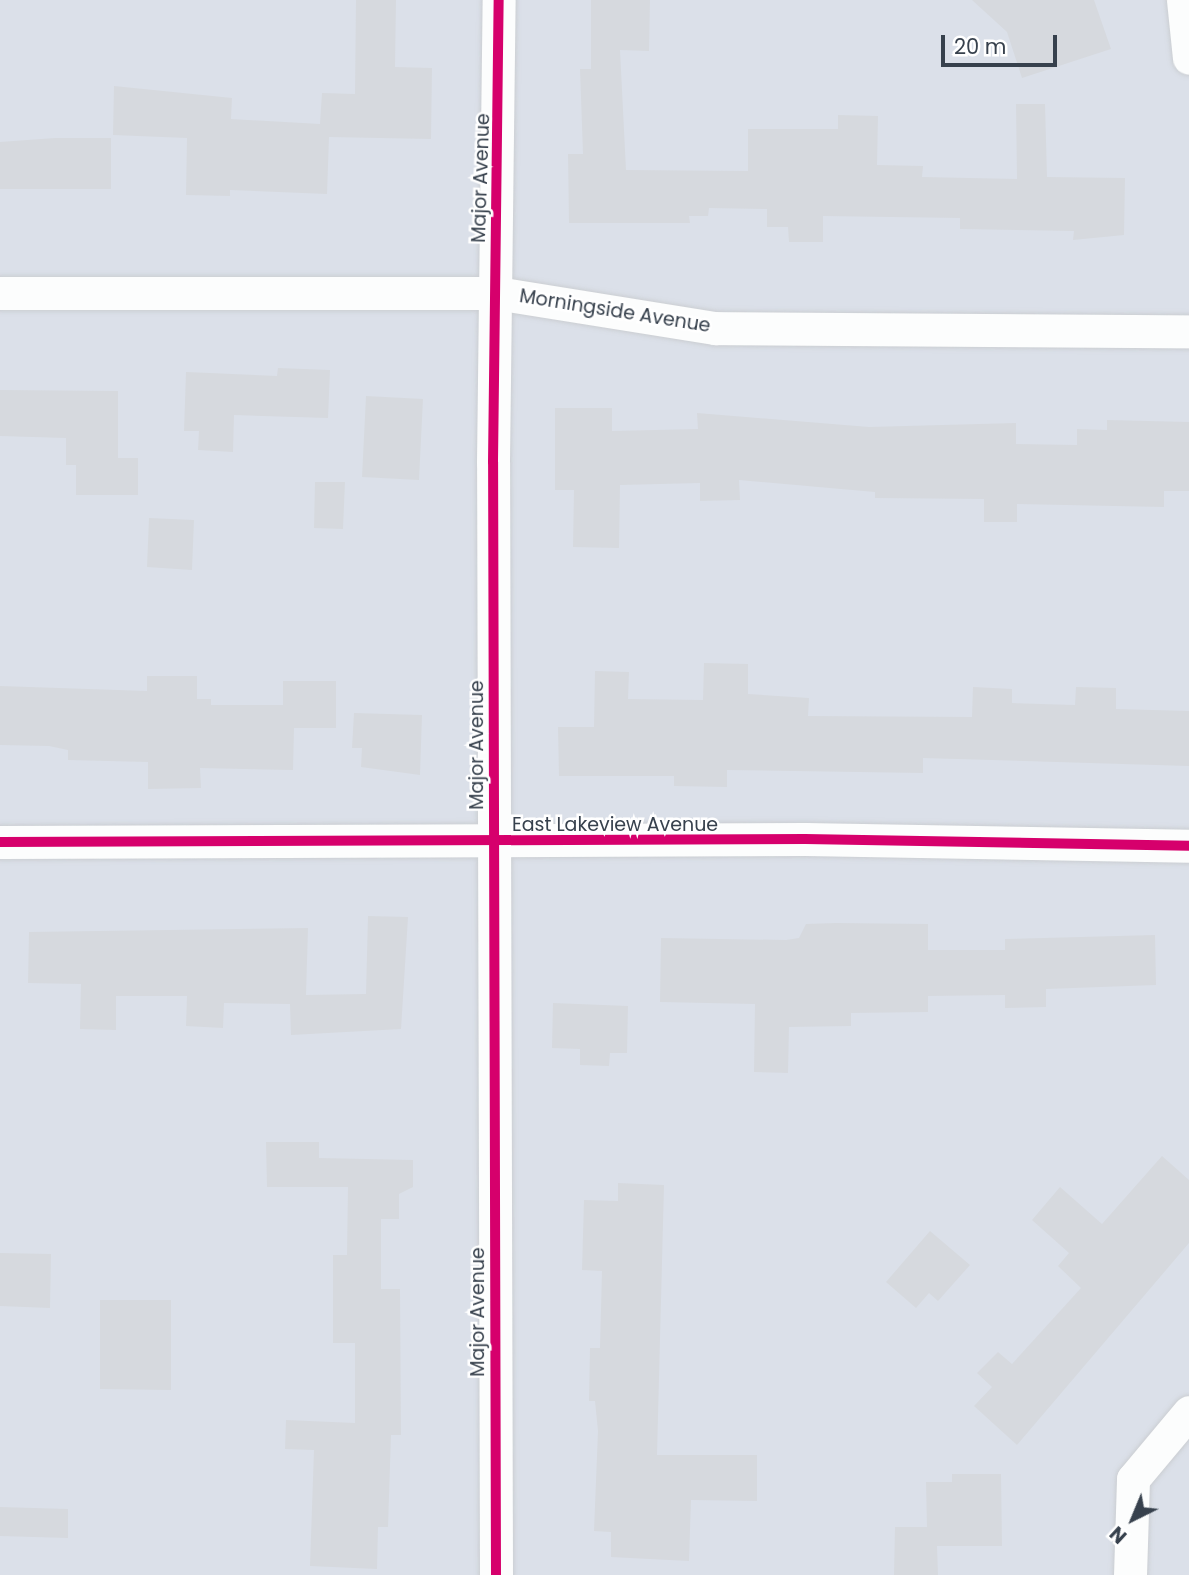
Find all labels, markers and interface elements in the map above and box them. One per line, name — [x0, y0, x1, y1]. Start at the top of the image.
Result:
scale bar — [944, 21, 1060, 65]
text: 20 m — [954, 32, 1007, 61]
street label: Major Avenue — [467, 113, 495, 243]
street label: Morningside Avenue — [518, 285, 712, 337]
street label: Major Avenue — [466, 680, 488, 810]
street label: East Lakeview Avenue — [512, 814, 718, 836]
street label: Major Avenue — [467, 1247, 489, 1377]
north arrow — [1098, 1484, 1168, 1554]
text: N — [1104, 1520, 1133, 1549]

